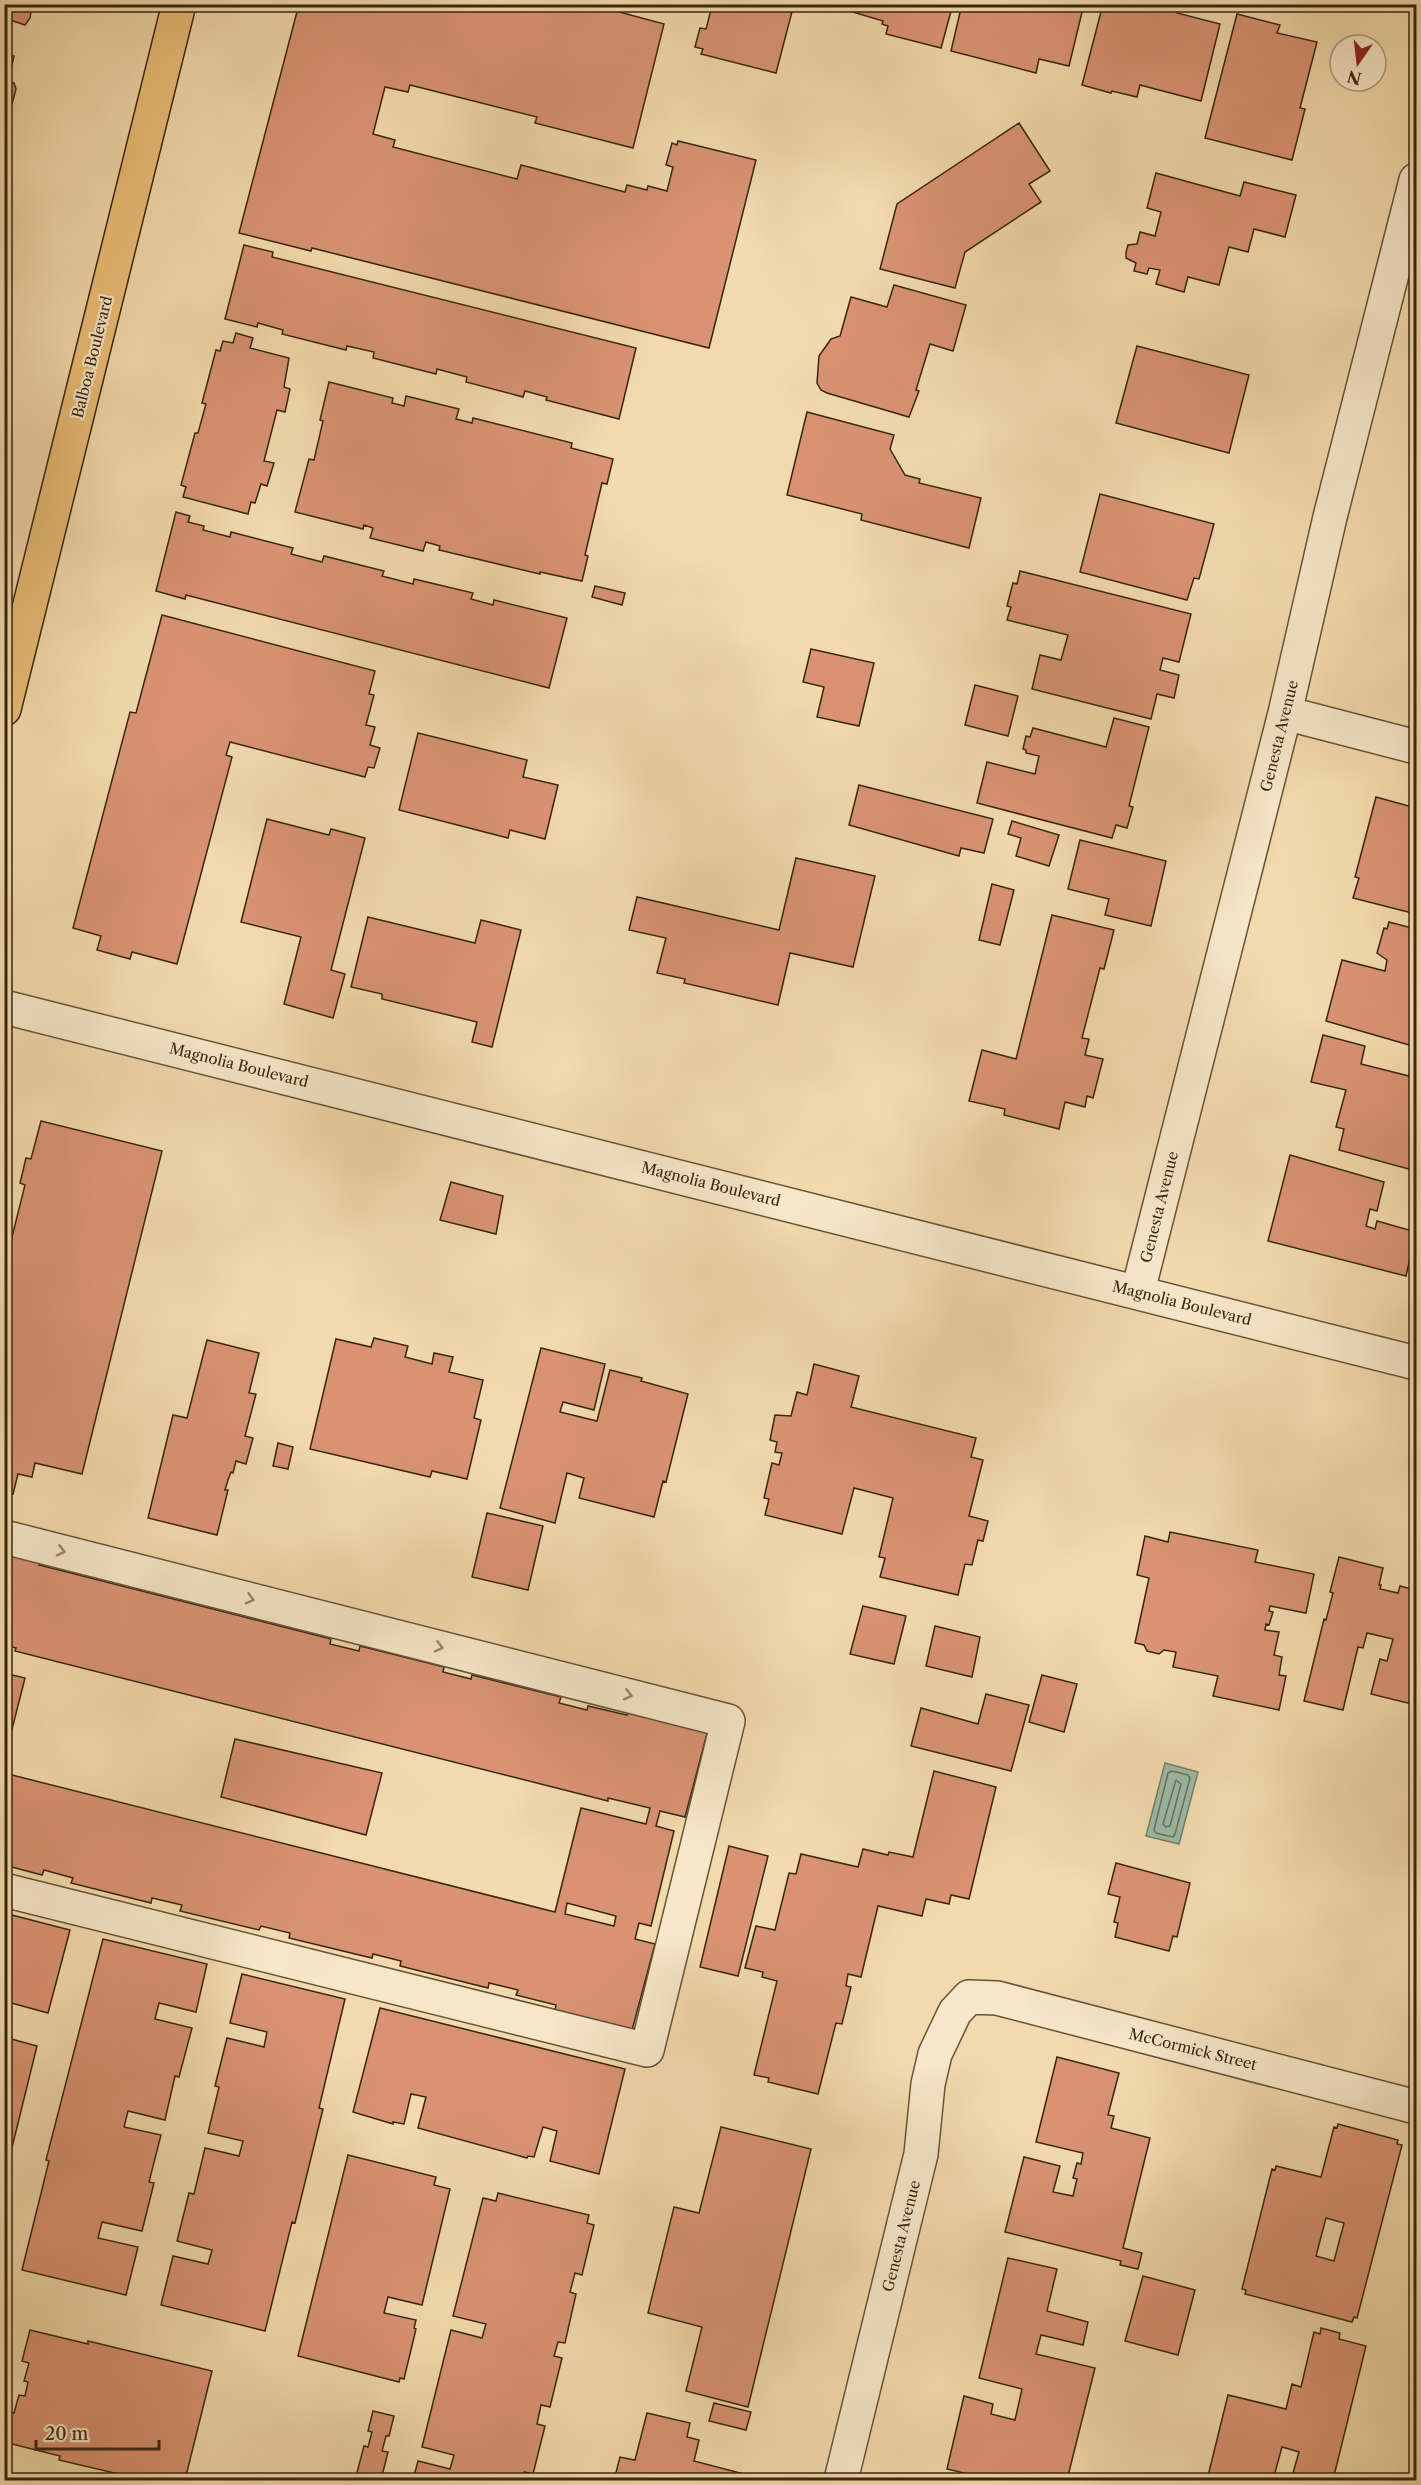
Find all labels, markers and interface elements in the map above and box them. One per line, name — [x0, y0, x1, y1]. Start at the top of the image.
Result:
north arrow — [1328, 33, 1388, 93]
text: N — [1345, 66, 1364, 89]
street label: Balboa Boulevard — [68, 294, 116, 420]
street label: Genesta Avenue — [1256, 678, 1302, 794]
street label: Magnolia Boulevard — [168, 1039, 310, 1091]
street label: Genesta Avenue — [1136, 1149, 1182, 1265]
street label: Magnolia Boulevard — [640, 1158, 782, 1210]
street label: Magnolia Boulevard — [1111, 1277, 1253, 1329]
one-way arrow — [56, 1544, 66, 1557]
one-way arrow — [245, 1592, 255, 1605]
one-way arrow — [434, 1640, 444, 1653]
one-way arrow — [623, 1688, 633, 1701]
street label: McCormick Street — [1127, 2024, 1260, 2074]
street label: Genesta Avenue — [878, 2178, 924, 2294]
scale bar — [36, 2413, 159, 2451]
text: 20 m — [45, 2423, 89, 2445]

